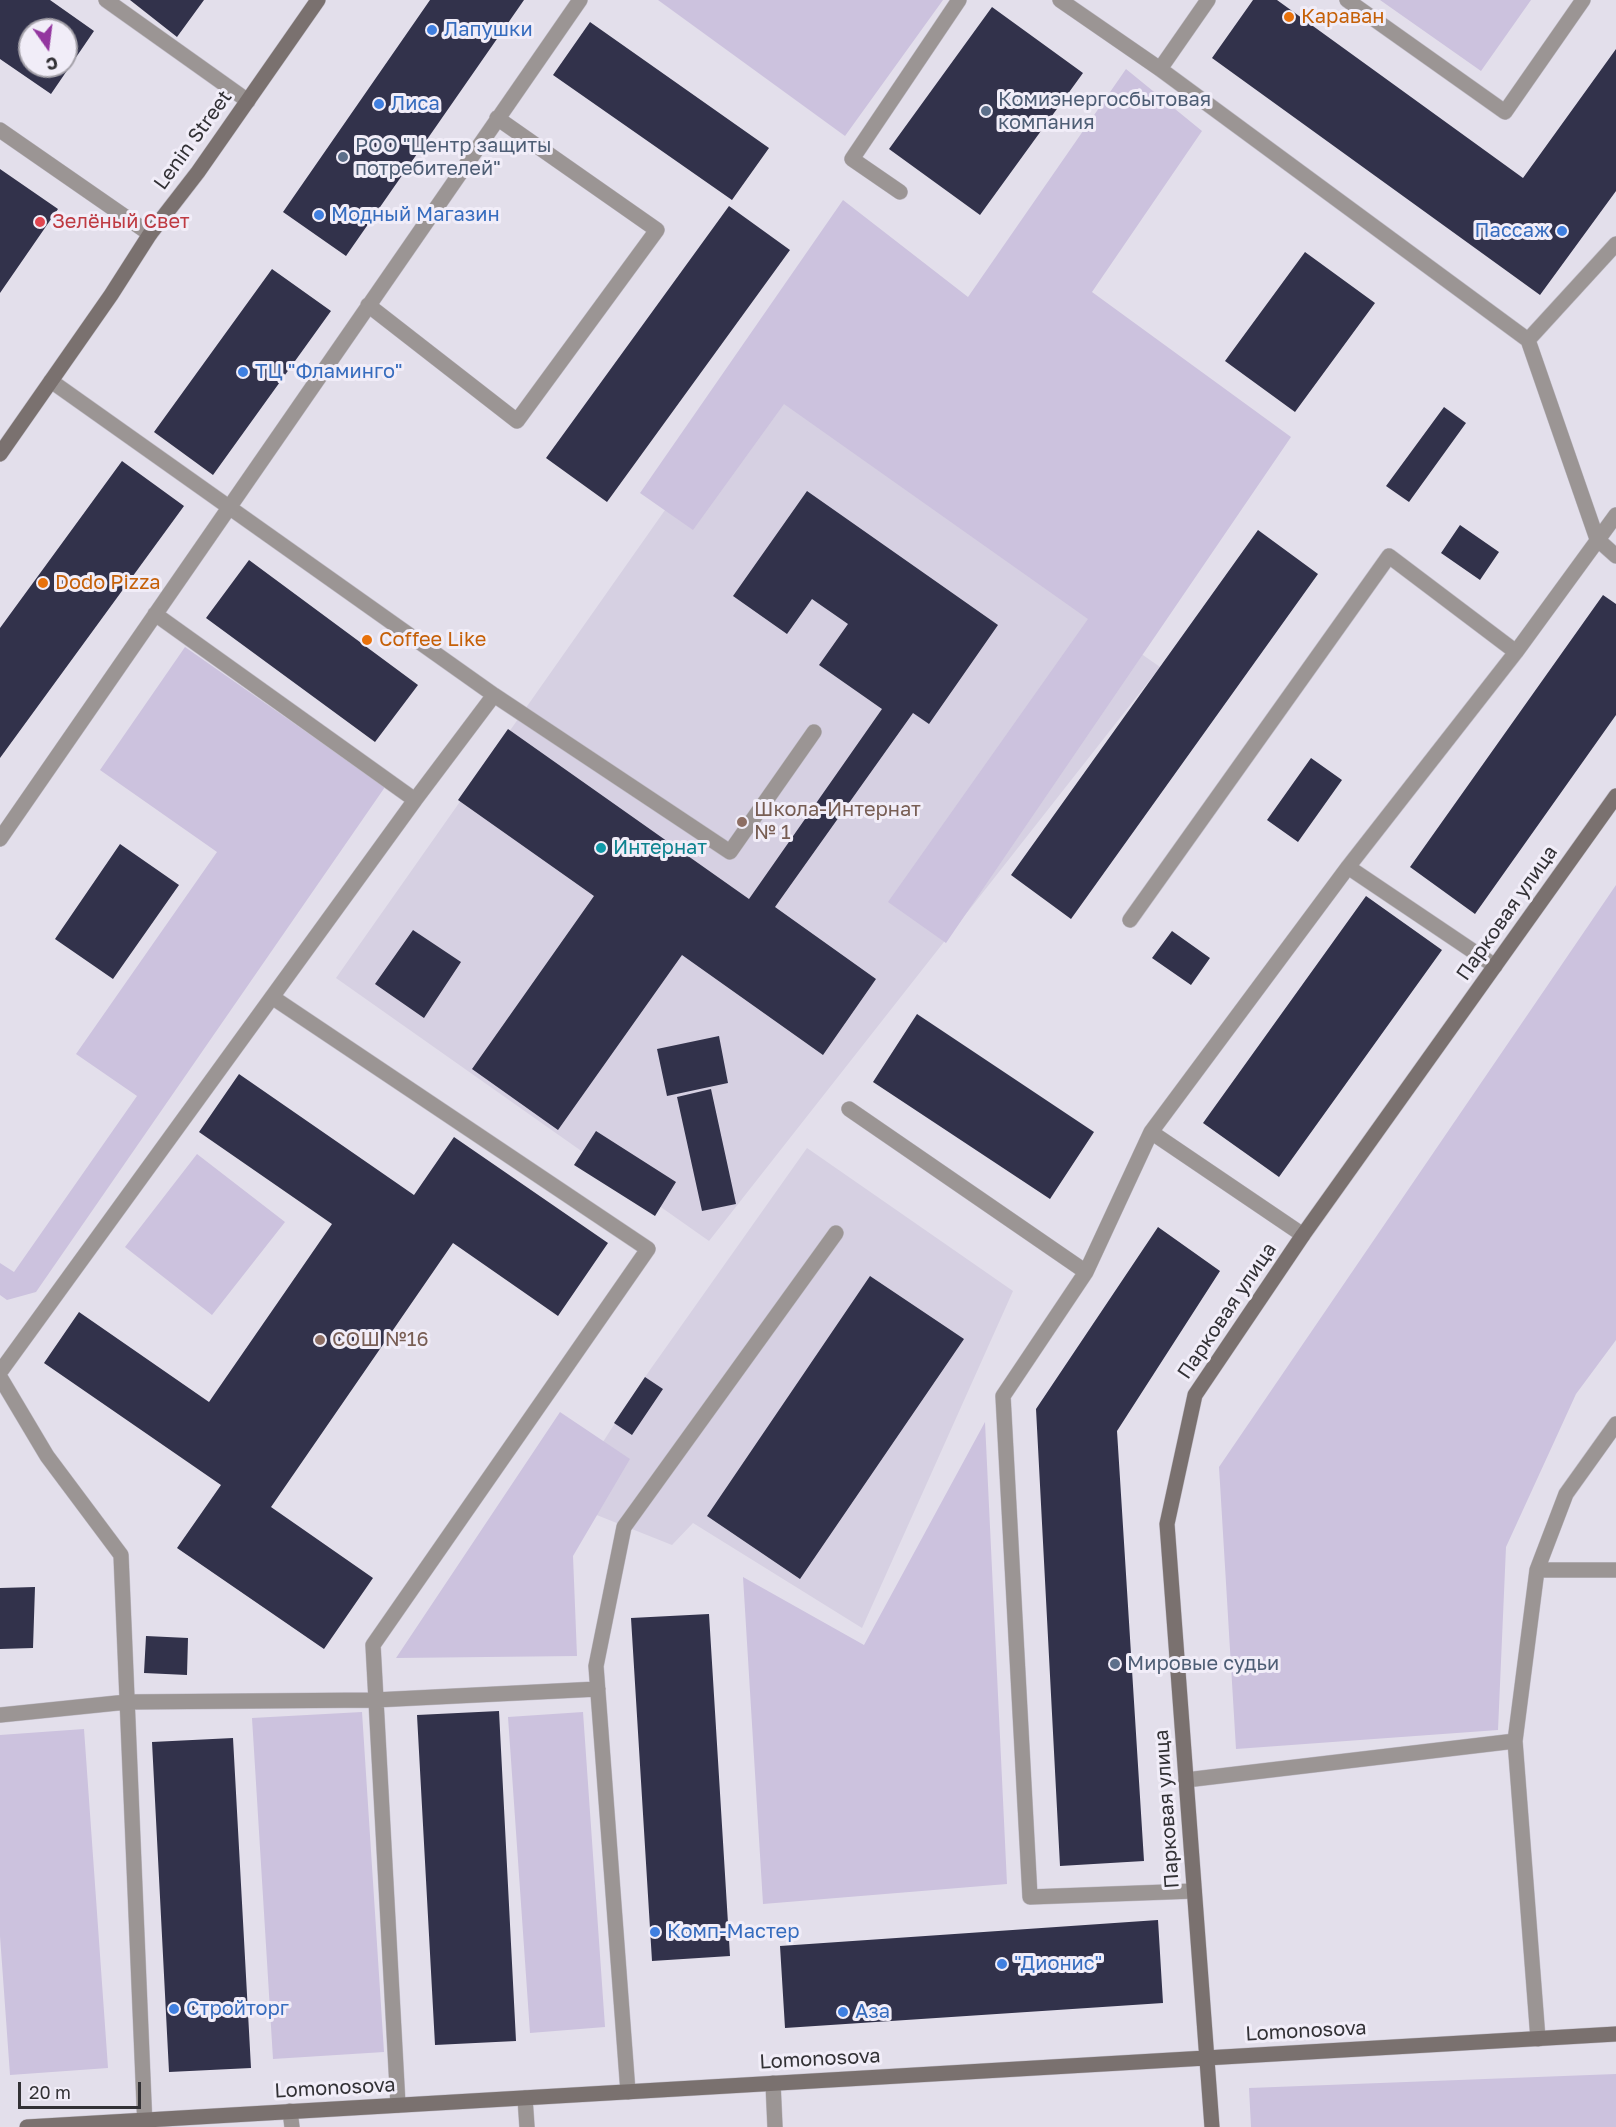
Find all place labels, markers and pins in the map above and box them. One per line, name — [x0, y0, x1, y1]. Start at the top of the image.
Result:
place label: Караван — [1301, 5, 1384, 29]
marker: Караван — [1282, 10, 1296, 24]
place label: Лапушки — [444, 18, 533, 42]
marker: Лапушки — [425, 23, 439, 37]
place label: Комиэнергосбытовая компания — [998, 88, 1211, 135]
place label: Лиса — [391, 92, 440, 116]
marker: Лиса — [372, 97, 386, 111]
marker: Комиэнергосбытовая компания — [979, 104, 993, 118]
place label: РОО "Центр защиты потребителей" — [355, 134, 552, 181]
marker: РОО "Центр защиты потребителей" — [336, 150, 350, 164]
place label: Модный Магазин — [331, 203, 500, 227]
marker: Модный Магазин — [312, 208, 326, 222]
place label: Зелёный Свет — [52, 210, 190, 234]
marker: Зелёный Свет — [33, 215, 47, 229]
place label: Пассаж — [1475, 219, 1550, 243]
marker: Пассаж — [1555, 224, 1569, 238]
place label: ТЦ "Фламинго" — [255, 360, 402, 384]
marker: ТЦ "Фламинго" — [236, 365, 250, 379]
place label: Dodo Pizza — [55, 571, 161, 595]
marker: Dodo Pizza — [36, 576, 50, 590]
place label: Coffee Like — [379, 628, 486, 652]
marker: Coffee Like — [360, 633, 374, 647]
place label: Школа-Интернат № 1 — [754, 798, 921, 845]
marker: Школа-Интернат № 1 — [735, 815, 749, 829]
place label: Интернат — [613, 836, 707, 860]
marker: Интернат — [594, 841, 608, 855]
place label: СОШ №16 — [332, 1328, 428, 1352]
marker: СОШ №16 — [313, 1333, 327, 1347]
place label: Мировые судьи — [1127, 1652, 1279, 1676]
marker: Мировые судьи — [1108, 1657, 1122, 1671]
place label: Комп-Мастер — [667, 1920, 799, 1944]
marker: Комп-Мастер — [648, 1925, 662, 1939]
place label: "Дионис" — [1014, 1952, 1102, 1976]
marker: "Дионис" — [995, 1957, 1009, 1971]
place label: Стройторг — [186, 1997, 289, 2021]
place label: Аза — [855, 2000, 890, 2024]
marker: Стройторг — [167, 2002, 181, 2016]
marker: Аза — [836, 2005, 850, 2019]

